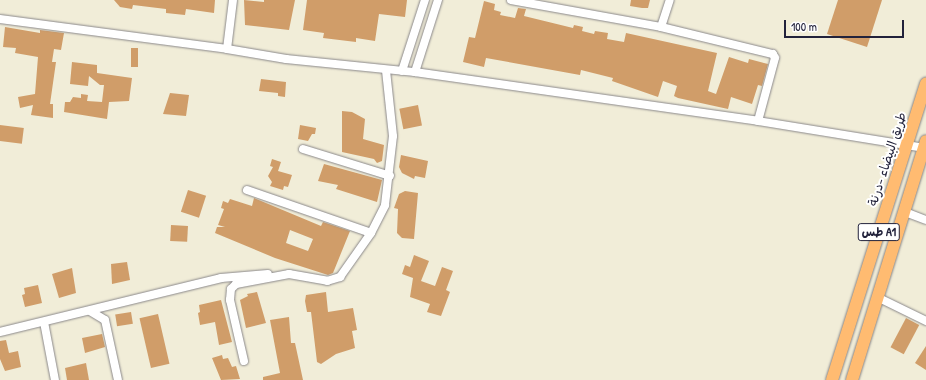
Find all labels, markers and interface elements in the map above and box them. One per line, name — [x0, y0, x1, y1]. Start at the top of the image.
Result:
scale bar — [786, 12, 906, 38]
text: 100 m — [791, 18, 817, 35]
street label: طريق البيضاء -درنة — [864, 110, 910, 208]
road number: طس A1 — [857, 222, 901, 242]

